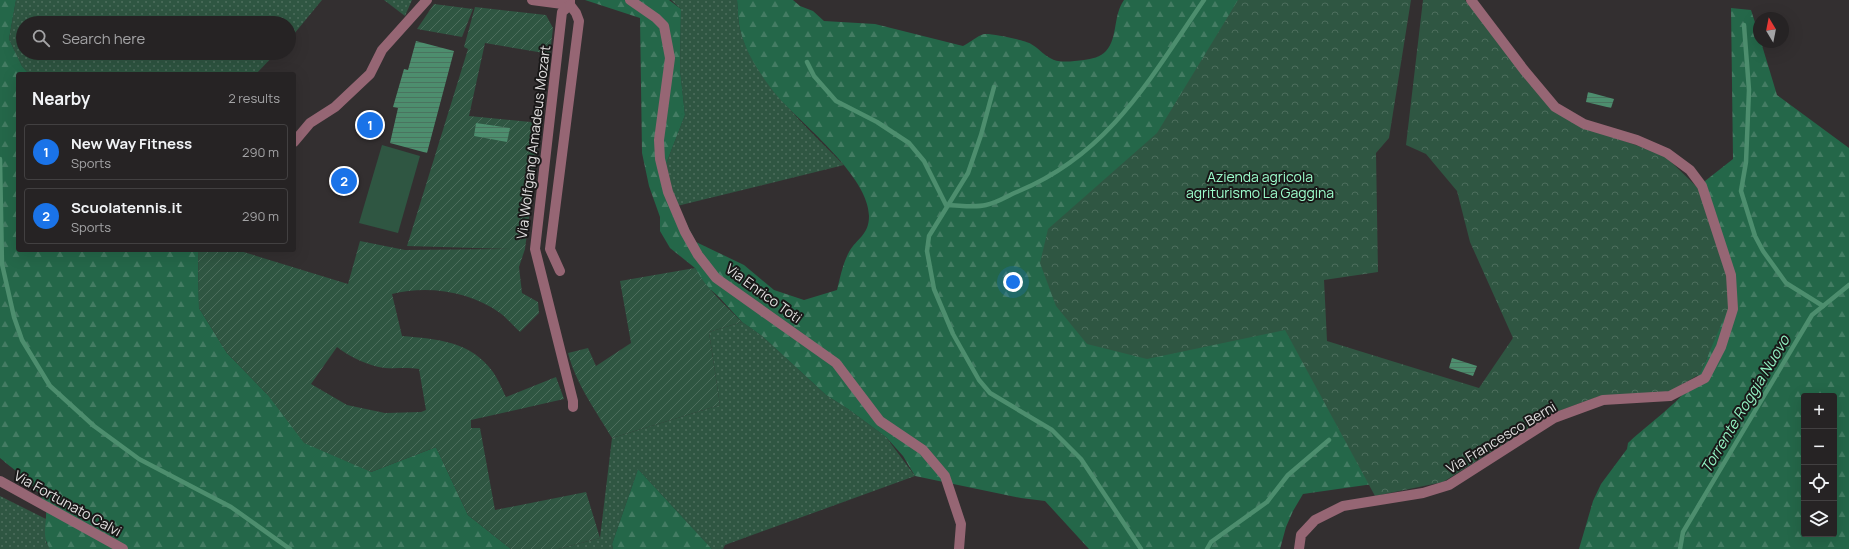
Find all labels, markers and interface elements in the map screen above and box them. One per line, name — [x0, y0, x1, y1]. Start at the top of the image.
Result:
north arrow — [1753, 12, 1789, 48]
search box — [16, 16, 296, 60]
icon: search — [30, 27, 52, 49]
text: Search here — [62, 28, 145, 49]
street label: Via Wolfgang Amadeus Mozart — [512, 44, 554, 240]
text: Nearby — [32, 87, 90, 110]
text: 2 results — [228, 89, 280, 107]
pin: 1 — [357, 110, 383, 140]
text: New Way Fitness — [71, 133, 192, 154]
text: 1 — [43, 143, 49, 161]
text: 290 m — [242, 143, 279, 161]
text: Sports — [71, 154, 111, 172]
pin: 2 — [331, 166, 357, 196]
park label: Azienda agricola agriturismo La Gaggina — [1186, 167, 1334, 202]
text: Scuolatennis.it — [71, 197, 182, 218]
text: 2 — [42, 207, 50, 225]
text: 290 m — [242, 207, 279, 225]
text: Sports — [71, 218, 111, 236]
street label: Via Enrico Toti — [722, 259, 806, 327]
your location — [1003, 272, 1023, 292]
water label: Torrente Roggia Nuovo — [1696, 330, 1795, 477]
map controls — [1801, 393, 1837, 537]
button: + — [1801, 393, 1837, 429]
street label: Via Francesco Berni — [1443, 397, 1559, 477]
button: − — [1801, 429, 1837, 465]
button: locate — [1801, 465, 1837, 501]
street label: Via Fortunato Calvi — [11, 466, 125, 540]
button: layers — [1801, 501, 1837, 537]

